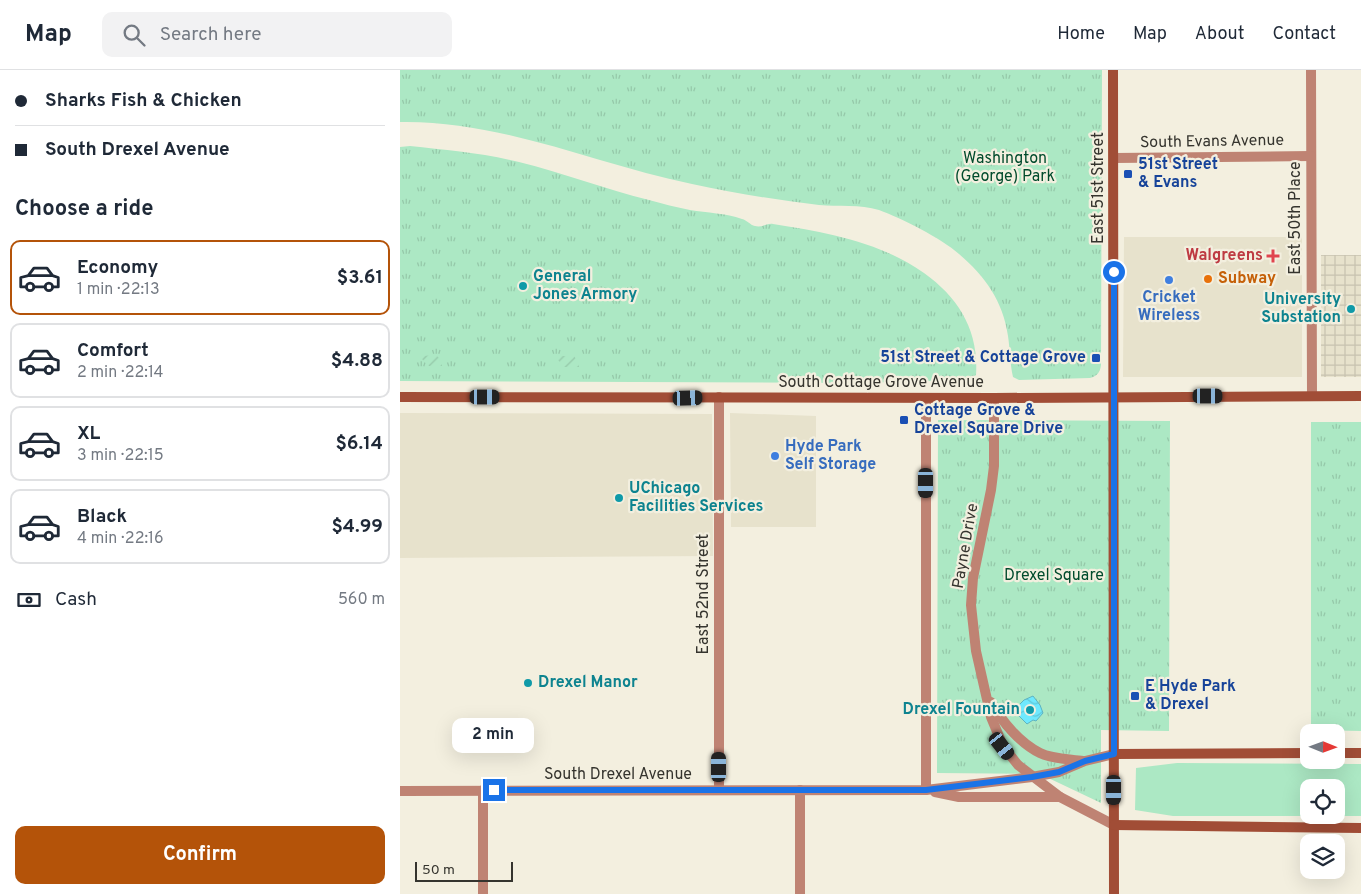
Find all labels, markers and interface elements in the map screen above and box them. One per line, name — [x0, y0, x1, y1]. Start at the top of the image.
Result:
search box — [102, 12, 452, 57]
text: Map — [25, 20, 72, 50]
icon: search — [120, 21, 148, 49]
text: Search here — [160, 23, 261, 47]
text: Home — [1057, 23, 1105, 46]
text: Map — [1133, 23, 1167, 46]
text: About — [1195, 23, 1244, 46]
text: Contact — [1272, 23, 1336, 46]
text: Sharks Fish & Chicken — [45, 89, 242, 113]
street label: South Evans Avenue — [1140, 131, 1284, 153]
street label: East 51st Street — [1089, 132, 1109, 244]
text: South Drexel Avenue — [45, 138, 230, 162]
park label: Washington (George) Park — [955, 149, 1055, 187]
place label: 51st Street & Evans — [1138, 155, 1218, 193]
street label: East 50th Place — [1286, 161, 1306, 275]
marker: 51st Street & Evans — [1122, 168, 1134, 180]
text: Choose a ride — [15, 196, 153, 223]
place label: Walgreens — [1186, 246, 1263, 266]
marker: Walgreens — [1267, 250, 1279, 262]
icon: car — [17, 255, 62, 300]
text: Economy — [77, 256, 158, 280]
route start — [1103, 261, 1125, 283]
text: $3.61 — [337, 266, 383, 290]
place label: General Jones Armory — [533, 267, 637, 305]
place label: Subway — [1218, 269, 1276, 289]
marker: Subway — [1202, 273, 1214, 285]
marker: Cricket Wireless — [1163, 274, 1175, 286]
text: 1 min · 22:13 — [77, 280, 160, 300]
marker: General Jones Armory — [517, 280, 529, 292]
place label: Cricket Wireless — [1138, 288, 1200, 326]
place label: University Substation — [1261, 290, 1341, 328]
marker: University Substation — [1345, 303, 1357, 315]
icon: car — [17, 338, 62, 383]
text: Comfort — [77, 339, 149, 363]
place label: 51st Street & Cottage Grove — [880, 348, 1086, 368]
text: $4.88 — [331, 349, 383, 373]
marker: 51st Street & Cottage Grove — [1090, 352, 1102, 364]
text: 2 min · 22:14 — [77, 363, 163, 383]
street label: South Cottage Grove Avenue — [778, 373, 984, 393]
car — [1193, 389, 1223, 404]
car — [470, 390, 500, 405]
car — [672, 390, 703, 406]
place label: Cottage Grove & Drexel Square Drive — [914, 401, 1063, 439]
marker: Cottage Grove & Drexel Square Drive — [898, 414, 910, 426]
icon: car — [17, 421, 62, 466]
text: XL — [77, 422, 100, 446]
text: $6.14 — [335, 432, 383, 456]
place label: Hyde Park Self Storage — [785, 437, 876, 475]
text: 3 min · 22:15 — [77, 446, 164, 466]
marker: Hyde Park Self Storage — [769, 450, 781, 462]
car — [918, 468, 933, 498]
place label: UChicago Facilities Services — [629, 479, 763, 517]
marker: UChicago Facilities Services — [613, 492, 625, 504]
street label: Payne Drive — [949, 502, 983, 590]
icon: car — [17, 504, 62, 549]
text: Black — [77, 505, 127, 529]
text: $4.99 — [331, 515, 383, 539]
text: 4 min · 22:16 — [77, 529, 164, 549]
street label: East 52nd Street — [694, 534, 714, 654]
park label: Drexel Square — [1004, 566, 1104, 586]
icon: cash — [15, 586, 43, 614]
text: Cash — [55, 588, 97, 612]
text: 560 m — [338, 590, 385, 610]
place label: Drexel Manor — [538, 673, 638, 693]
marker: Drexel Manor — [522, 677, 534, 689]
place label: E Hyde Park & Drexel — [1145, 677, 1236, 715]
marker: E Hyde Park & Drexel — [1129, 690, 1141, 702]
place label: Drexel Fountain — [903, 700, 1020, 720]
marker: Drexel Fountain — [1024, 704, 1036, 716]
callout: 2 min — [453, 718, 535, 752]
north arrow — [1300, 724, 1345, 769]
map controls — [1300, 724, 1345, 879]
text: 2 min — [472, 725, 514, 745]
car — [986, 730, 1017, 762]
car — [711, 752, 726, 782]
street label: South Drexel Avenue — [544, 765, 692, 785]
car — [1106, 775, 1121, 805]
route end — [483, 779, 505, 801]
button: locate — [1300, 779, 1345, 824]
button: Confirm — [15, 826, 385, 884]
button: layers — [1300, 834, 1345, 879]
scale bar — [415, 859, 512, 882]
text: 50 m — [422, 862, 455, 879]

